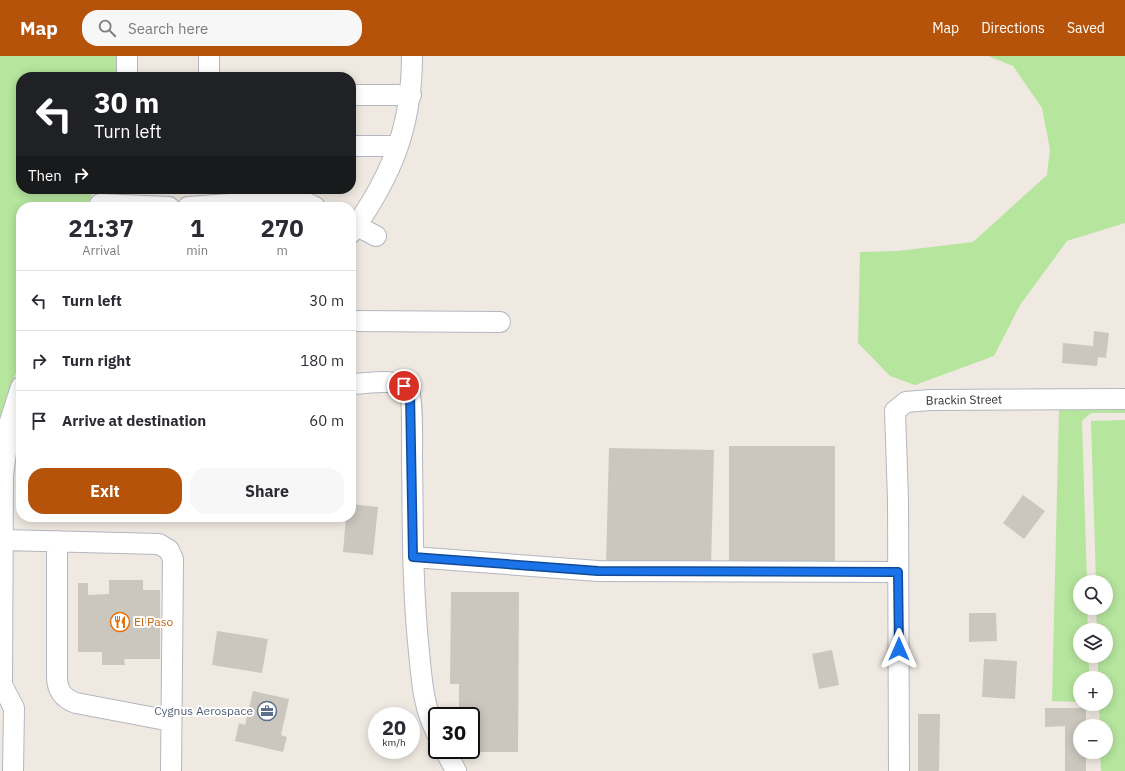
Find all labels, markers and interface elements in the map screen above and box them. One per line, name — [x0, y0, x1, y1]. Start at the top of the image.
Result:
search box — [82, 10, 362, 46]
text: Map — [20, 16, 58, 40]
icon: search — [96, 17, 118, 39]
text: Search here — [128, 19, 208, 38]
text: Map — [932, 19, 959, 37]
text: Directions — [981, 19, 1045, 37]
text: Saved — [1067, 19, 1105, 37]
text: 30 m — [94, 84, 159, 121]
icon: left — [28, 88, 80, 140]
text: Turn left — [94, 120, 162, 143]
icon: right — [70, 164, 92, 186]
text: Then — [28, 166, 62, 185]
text: 21:37 — [68, 212, 134, 244]
text: 1 — [190, 212, 204, 244]
text: 270 — [260, 212, 304, 244]
text: Arrival — [82, 242, 120, 259]
text: min — [186, 242, 208, 259]
text: m — [276, 242, 288, 259]
icon: left — [28, 290, 50, 312]
text: Turn left — [62, 291, 122, 310]
text: 30 m — [309, 291, 344, 310]
icon: right — [28, 350, 50, 372]
text: Turn right — [62, 351, 131, 370]
text: 180 m — [300, 351, 344, 370]
pin — [387, 369, 421, 403]
icon: arrive — [393, 375, 415, 397]
street label: Brackin Street — [926, 391, 1002, 408]
icon: arrive — [28, 410, 50, 432]
text: Arrive at destination — [62, 411, 206, 430]
text: 60 m — [309, 411, 344, 430]
button: Exit — [28, 468, 182, 514]
button: Share — [190, 468, 344, 514]
map controls — [1073, 575, 1113, 759]
button: search — [1073, 575, 1113, 615]
restaurant icon: El Paso — [109, 611, 131, 633]
place label: El Paso — [134, 614, 173, 629]
button: layers — [1073, 623, 1113, 663]
position arrow — [878, 628, 920, 670]
button: + — [1073, 671, 1113, 711]
office icon: Cygnus Aerospace — [256, 700, 278, 722]
place label: Cygnus Aerospace — [154, 703, 253, 718]
speed limit sign: 30 — [428, 707, 480, 759]
text: 20 — [382, 714, 406, 741]
button: − — [1073, 719, 1113, 759]
text: km/h — [382, 736, 406, 749]

